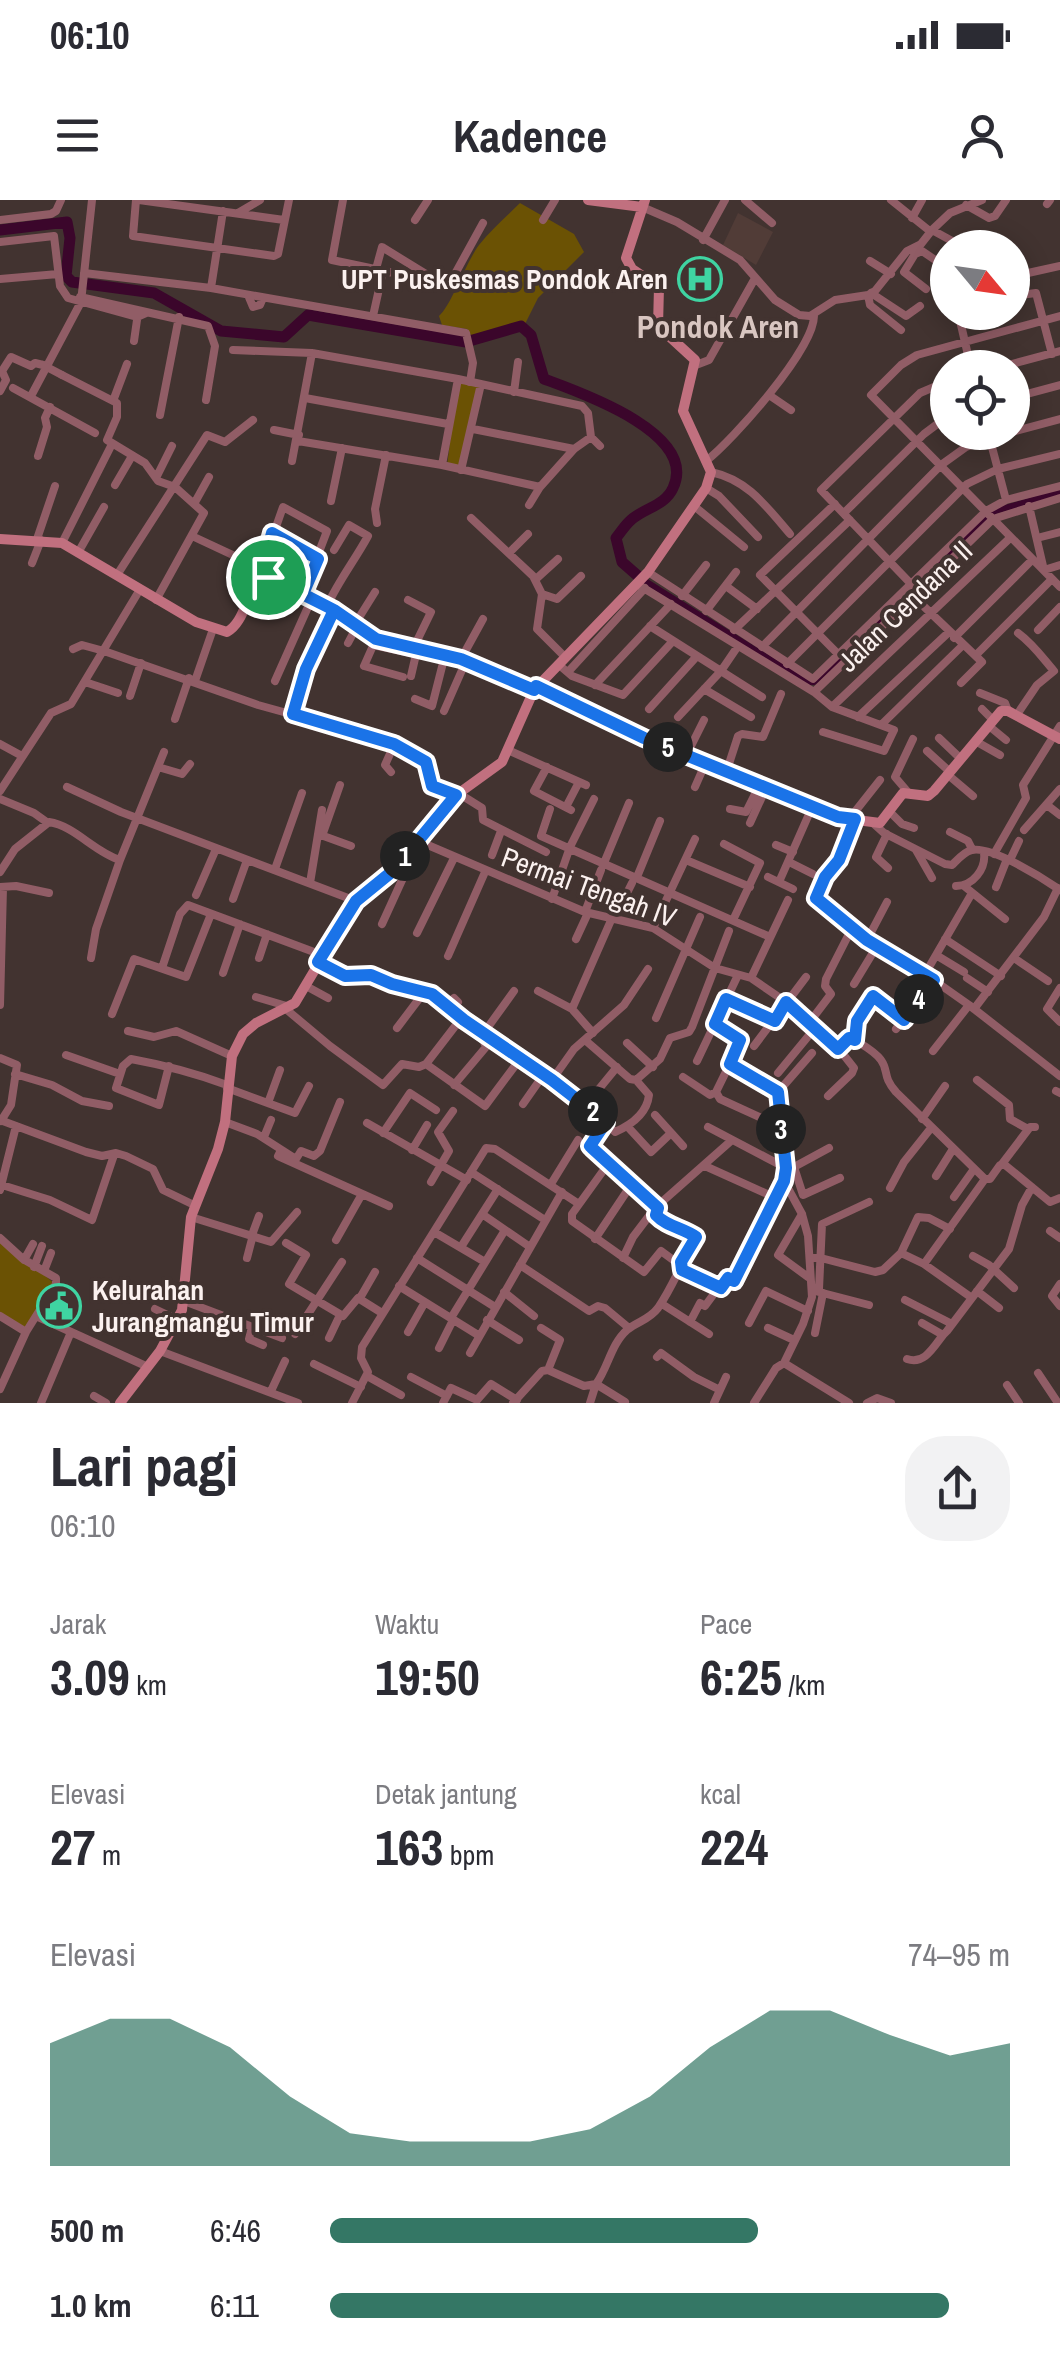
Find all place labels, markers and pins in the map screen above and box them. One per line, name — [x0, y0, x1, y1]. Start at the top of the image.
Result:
hospital icon: UPT Puskesmas Pondok Aren — [677, 256, 723, 302]
place label: UPT Puskesmas Pondok Aren — [341, 260, 668, 298]
pin — [226, 535, 311, 620]
pin: 5 — [643, 722, 693, 772]
pin: 1 — [380, 831, 430, 881]
pin: 4 — [894, 974, 944, 1024]
pin: 2 — [568, 1086, 618, 1136]
pin: 3 — [756, 1104, 806, 1154]
place label: Kelurahan Jurangmangu Timur — [92, 1271, 314, 1341]
public building icon: Kelurahan Jurangmangu Timur — [36, 1283, 82, 1329]

